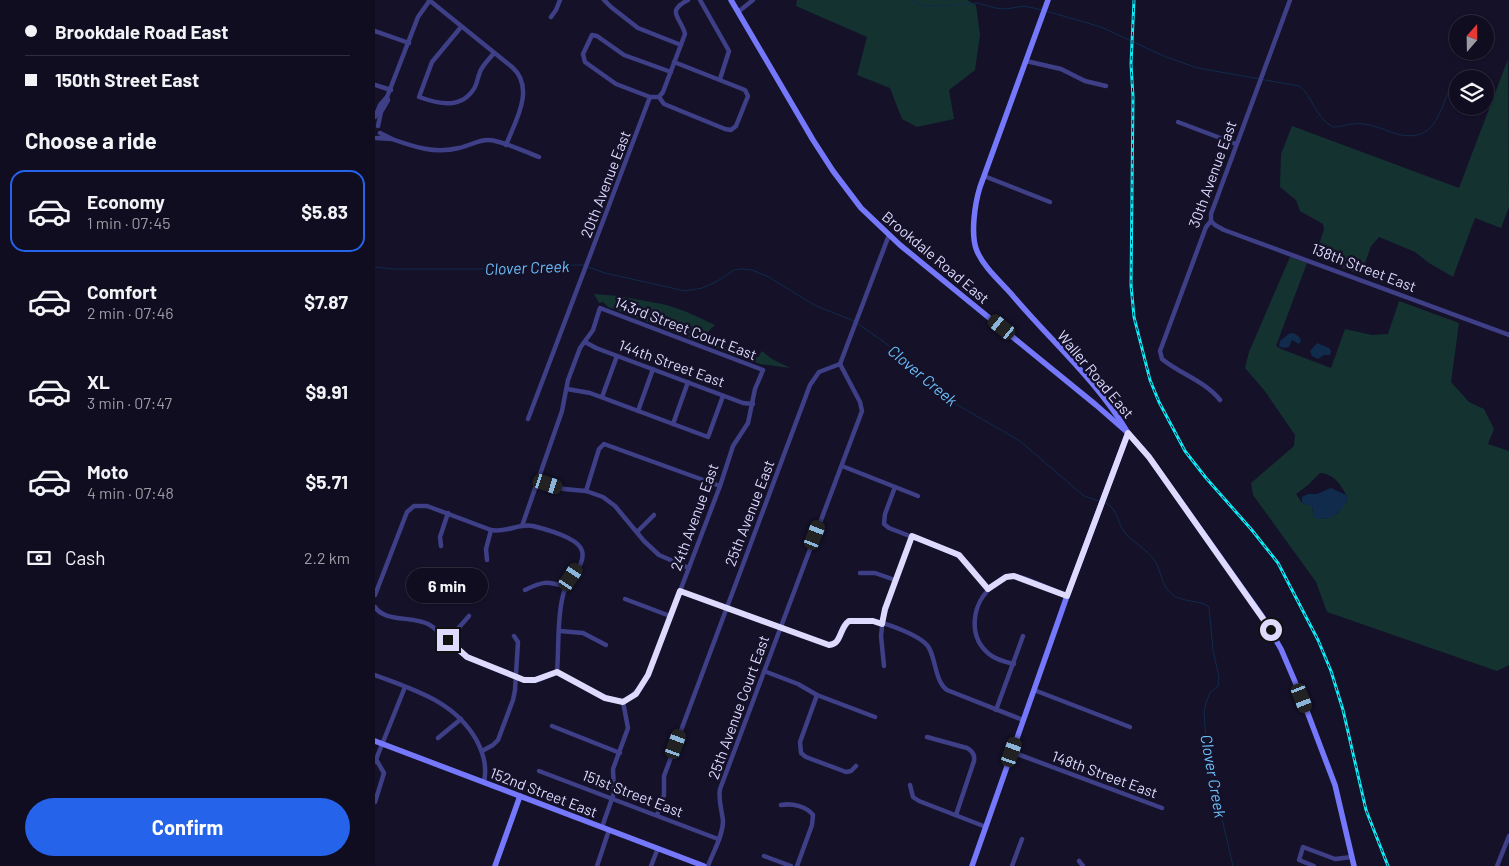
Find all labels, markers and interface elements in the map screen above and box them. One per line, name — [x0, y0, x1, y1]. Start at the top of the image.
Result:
north arrow — [1449, 15, 1494, 60]
map controls — [1449, 15, 1494, 115]
text: Brookdale Road East — [55, 20, 228, 43]
text: 150th Street East — [55, 68, 199, 91]
button: layers — [1449, 70, 1494, 115]
street label: 30th Avenue East — [1184, 118, 1240, 230]
text: Choose a ride — [25, 127, 157, 153]
street label: 20th Avenue East — [576, 128, 634, 240]
icon: car — [27, 189, 72, 234]
text: Economy — [87, 190, 165, 213]
text: $5.83 — [301, 200, 348, 223]
street label: Brookdale Road East — [879, 207, 993, 307]
text: 1 min · 07:45 — [87, 213, 171, 232]
street label: 138th Street East — [1309, 239, 1419, 295]
water label: Clover Creek — [484, 256, 570, 278]
icon: car — [27, 279, 72, 324]
text: Comfort — [87, 280, 157, 303]
text: $7.87 — [304, 290, 348, 313]
street label: 143rd Street Court East — [612, 293, 760, 363]
text: 2 min · 07:46 — [87, 303, 174, 322]
car — [985, 312, 1018, 342]
street label: Waller Road East — [1054, 326, 1138, 422]
street label: 144th Street East — [616, 335, 728, 391]
water label: Clover Creek — [884, 341, 962, 410]
icon: car — [27, 369, 72, 414]
text: XL — [87, 370, 110, 393]
text: $9.91 — [305, 380, 348, 403]
text: 3 min · 07:47 — [87, 393, 172, 412]
street label: 25th Avenue East — [720, 457, 778, 569]
icon: car — [27, 459, 72, 504]
text: Moto — [87, 460, 129, 483]
street label: 24th Avenue East — [666, 461, 722, 573]
text: $5.71 — [305, 470, 348, 493]
car — [531, 472, 564, 496]
text: 4 min · 07:48 — [87, 483, 174, 502]
car — [802, 518, 827, 552]
icon: cash — [25, 544, 53, 572]
text: Cash — [65, 546, 106, 569]
text: 2.2 km — [304, 548, 350, 567]
car — [556, 560, 585, 594]
callout: 6 min — [407, 568, 489, 602]
text: 6 min — [428, 576, 466, 595]
route start — [1260, 619, 1282, 641]
route end — [437, 629, 459, 651]
street label: 25th Avenue Court East — [704, 633, 772, 781]
car — [1289, 681, 1314, 715]
car — [663, 727, 688, 761]
water label: Clover Creek — [1197, 733, 1231, 820]
car — [1000, 735, 1023, 769]
street label: 148th Street East — [1050, 747, 1160, 801]
street label: 152nd Street East — [488, 763, 600, 821]
street label: 151st Street East — [580, 765, 686, 821]
button: Confirm — [25, 798, 350, 856]

